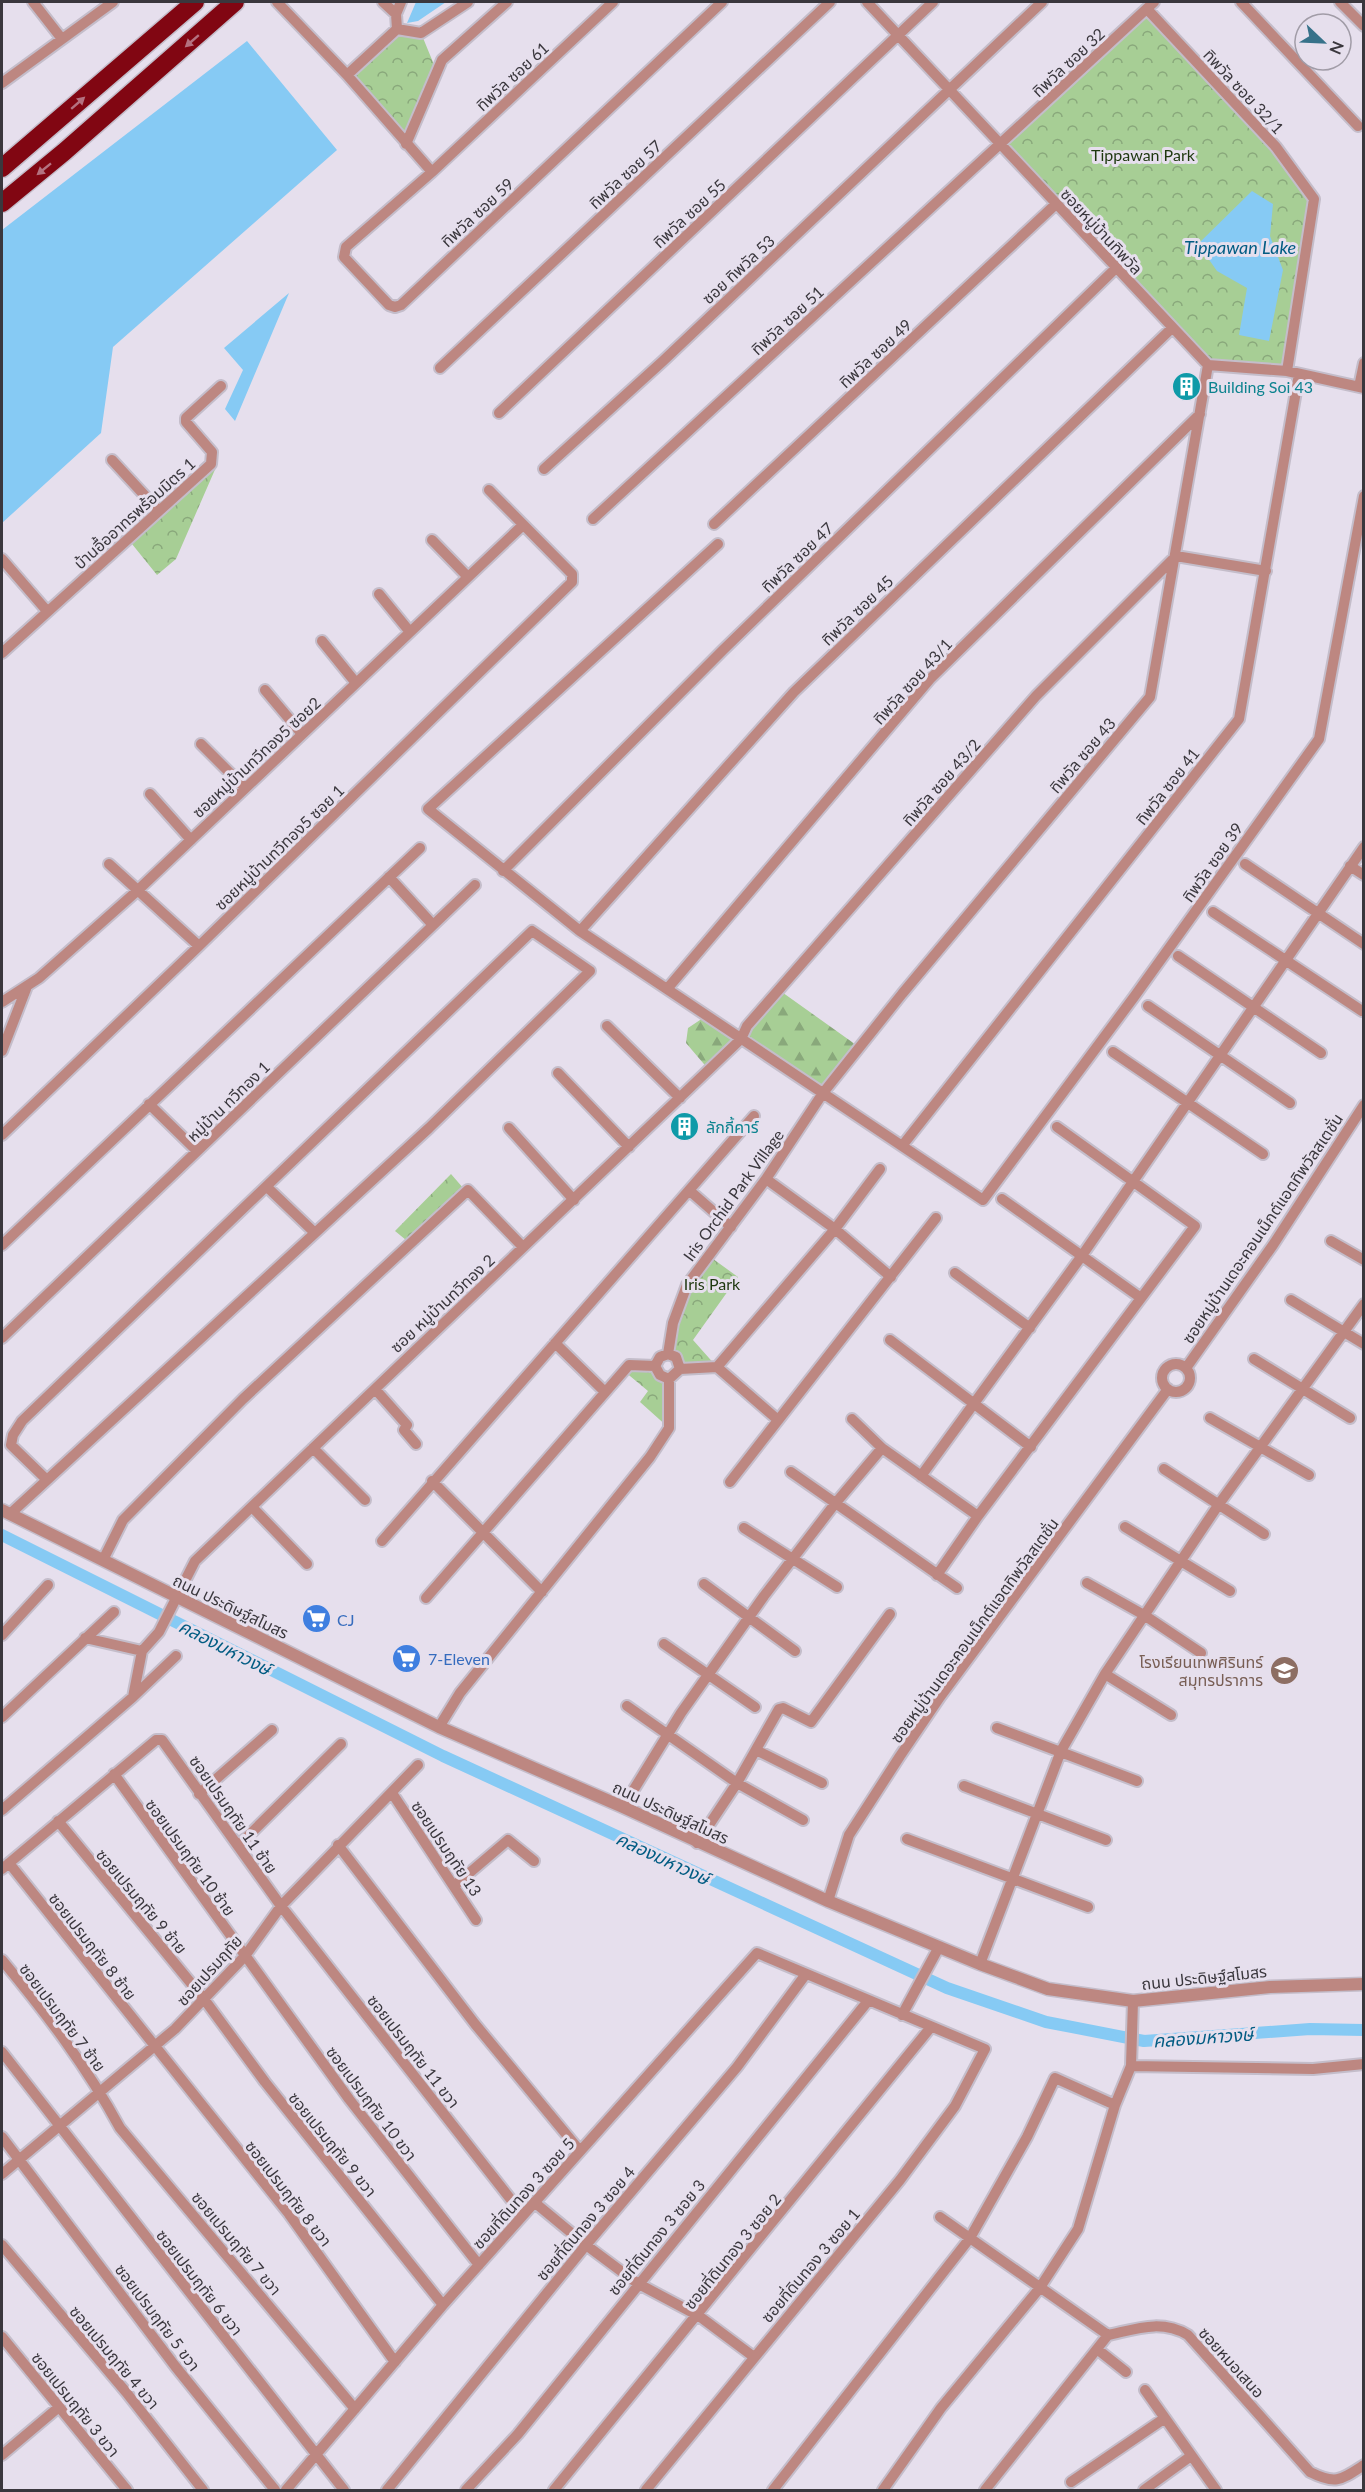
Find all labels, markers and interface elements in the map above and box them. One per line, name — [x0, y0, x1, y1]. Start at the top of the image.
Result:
north arrow — [1293, 12, 1353, 72]
street label: ทิพวัล ซอย 32 — [1028, 24, 1108, 100]
one-way arrow — [184, 35, 200, 48]
street label: ทิพวัล ซอย 61 — [472, 38, 552, 114]
text: N — [1326, 39, 1348, 57]
street label: ทิพวัล ซอย 32/1 — [1200, 45, 1288, 137]
one-way arrow — [70, 97, 85, 110]
street label: ทิพวัล ซอย 57 — [585, 136, 665, 212]
park label: Tippawan Park — [1091, 145, 1196, 164]
one-way arrow — [36, 162, 52, 175]
street label: ทิพวัล ซอย 59 — [437, 174, 517, 250]
street label: ทิพวัล ซอย 55 — [649, 175, 729, 251]
street label: ซอยหมู่บ้านทิพวัล — [1057, 184, 1147, 279]
street label: ซอย ทิพวัล 53 — [698, 231, 778, 307]
water label: Tippawan Lake — [1184, 236, 1296, 258]
street label: ทิพวัล ซอย 51 — [747, 282, 827, 358]
street label: ทิพวัล ซอย 49 — [835, 315, 915, 391]
building icon: Building Soi 43 — [1171, 370, 1203, 402]
place label: Building Soi 43 — [1208, 377, 1313, 396]
street label: บ้านอื้ออาทรพร้อมมิตร 1 — [69, 453, 199, 572]
street label: ทิพวัล ซอย 47 — [757, 518, 837, 596]
street label: ทิพวัล ซอย 45 — [817, 571, 897, 649]
street label: ทิพวัล ซอย 43/1 — [869, 634, 955, 728]
street label: ซอยหมู่บ้านทวีทอง5 ซอย2 — [188, 693, 325, 822]
street label: ทิพวัล ซอย 43 — [1045, 714, 1119, 796]
street label: ทิพวัล ซอย 43/2 — [898, 735, 984, 829]
street label: ทิพวัล ซอย 41 — [1131, 744, 1203, 828]
street label: ซอยหมู่บ้านทวีทอง5 ซอย 1 — [210, 780, 348, 914]
street label: ทิพวัล ซอย 39 — [1178, 819, 1246, 905]
street label: หมู่บ้าน ทวีทอง 1 — [183, 1057, 274, 1146]
street label: ซอยหมู่บ้านเดอะคอนเน็กต์แอตทิพวัลสเตชั่น — [1178, 1109, 1347, 1347]
building icon: ลักกี้คาร์ — [669, 1110, 701, 1142]
place label: ลักกี้คาร์ — [706, 1116, 759, 1136]
street label: Iris Orchid Park Village — [679, 1125, 787, 1265]
street label: ซอย หมู่บ้านทวีทอง 2 — [386, 1250, 499, 1357]
park label: Iris Park — [684, 1274, 741, 1293]
street label: ซอยหมู่บ้านเดอะคอนเน็กต์แอตทิพวัลสเตชั่น — [886, 1514, 1063, 1747]
street label: ถนน ประดิษฐ์สโมสร — [170, 1570, 292, 1642]
supermarket icon: CJ — [300, 1603, 332, 1635]
place label: CJ — [337, 1610, 354, 1629]
water label: คลองมหาวงษ์ — [175, 1614, 277, 1681]
supermarket icon: 7-Eleven — [391, 1642, 423, 1674]
place label: 7-Eleven — [428, 1649, 490, 1668]
place label: โรงเรียนเทพศิรินทร์ สมุทรปราการ — [1139, 1652, 1264, 1690]
school or university icon: โรงเรียนเทพศิรินทร์ สมุทรปราการ — [1268, 1654, 1300, 1686]
street label: ซอยเปรมฤทัย 11 ซ้าย — [186, 1751, 282, 1877]
street label: ถนน ประดิษฐ์สโมสร — [610, 1777, 732, 1847]
street label: ซอยเปรมฤทัย 10 ซ้าย — [142, 1795, 240, 1919]
street label: ซอยเปรมฤทัย 13 — [408, 1797, 486, 1899]
water label: คลองมหาวงษ์ — [613, 1827, 716, 1890]
street label: ซอยเปรมฤทัย 9 ซ้าย — [93, 1845, 191, 1957]
street label: ซอยเปรมฤทัย 8 ซ้าย — [45, 1889, 141, 2003]
street label: ซอยเปรมฤทัย — [172, 1931, 246, 2009]
street label: ซอยเปรมฤทัย 7 ซ้าย — [16, 1959, 110, 2075]
street label: ถนน ประดิษฐ์สโมสร — [1140, 1961, 1268, 1993]
street label: ซอยเปรมฤทัย 11 ขวา — [364, 1991, 464, 2111]
water label: คลองมหาวงษ์ — [1152, 2022, 1257, 2051]
street label: ซอยเปรมฤทัย 10 ขวา — [323, 2042, 421, 2164]
street label: ซอยเปรมฤทัย 9 ขวา — [285, 2088, 381, 2200]
street label: ซอยที่ดินทอง 3 ซอย 5 — [467, 2133, 578, 2252]
street label: ซอยเปรมฤทัย 8 ขวา — [242, 2136, 336, 2250]
street label: ซอยที่ดินทอง 3 ซอย 4 — [531, 2161, 638, 2284]
street label: ซอยที่ดินทอง 3 ซอย 3 — [603, 2175, 708, 2299]
street label: ซอยเปรมฤทัย 7 ขวา — [188, 2188, 286, 2298]
street label: ซอยที่ดินทอง 3 ซอย 2 — [679, 2189, 784, 2313]
street label: ซอยที่ดินทอง 3 ซอย 1 — [756, 2203, 863, 2326]
street label: ซอยเปรมฤทัย 6 ขวา — [153, 2225, 247, 2339]
street label: ซอยเปรมฤทัย 5 ขวา — [112, 2260, 204, 2374]
street label: ซอยเปรมฤทัย 4 ขวา — [66, 2302, 164, 2412]
street label: ซอยหมอเสนอ — [1195, 2323, 1269, 2401]
street label: ซอยเปรมฤทัย 3 ขวา — [28, 2348, 124, 2460]

